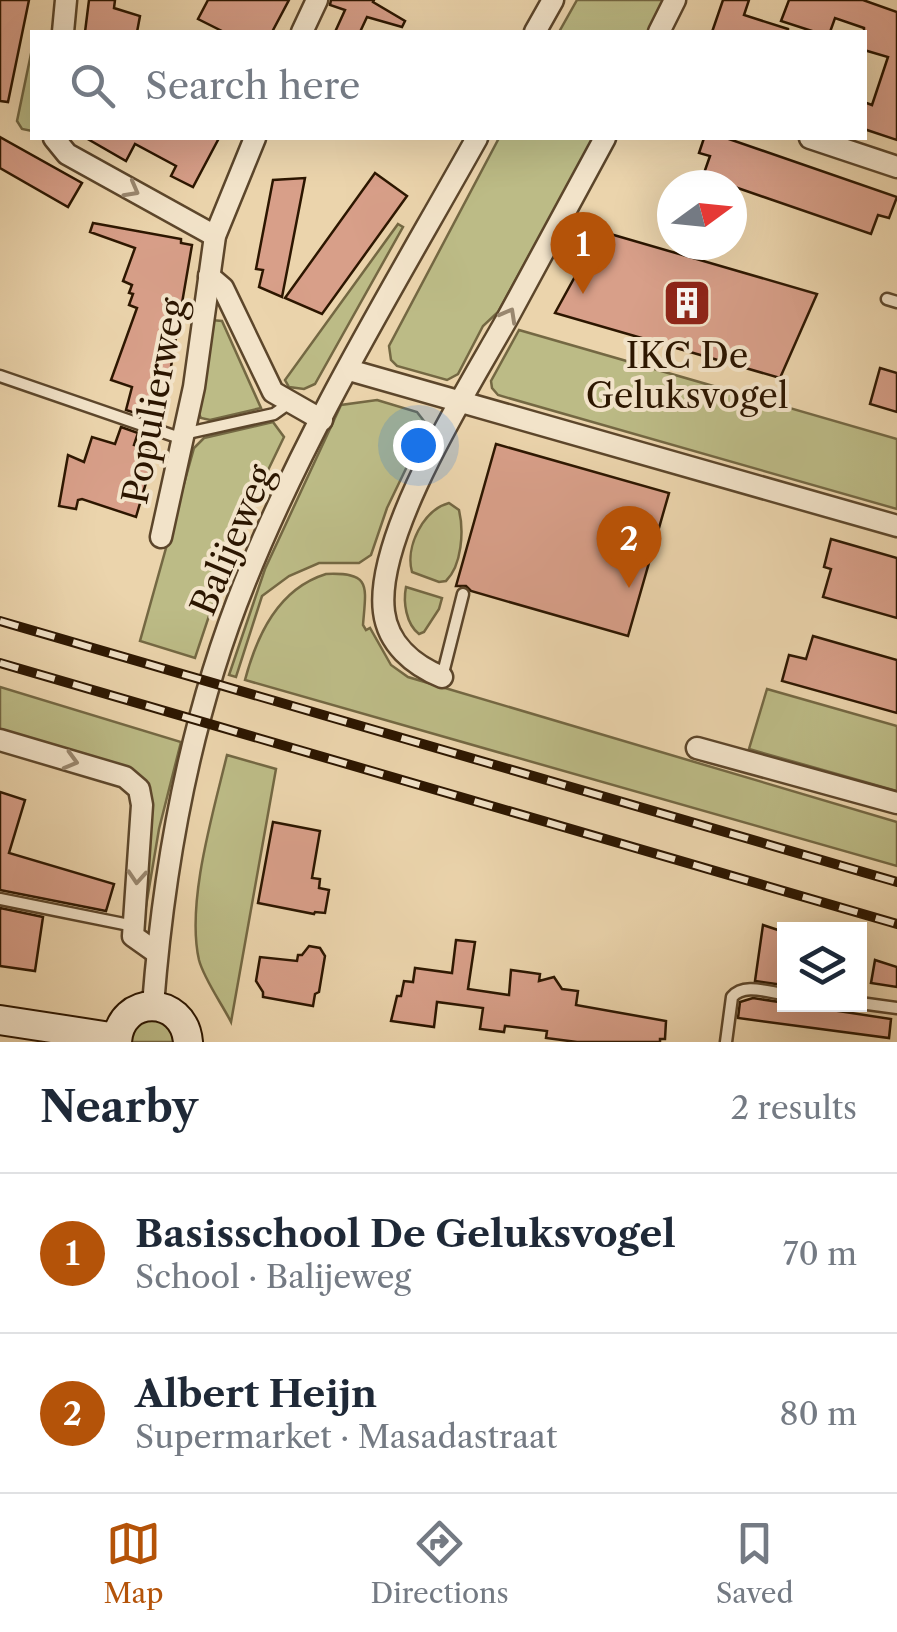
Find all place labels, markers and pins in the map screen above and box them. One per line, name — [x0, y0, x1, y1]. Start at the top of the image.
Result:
pin: 1 — [550, 212, 616, 294]
building icon: IKC De Geluksvogel — [661, 277, 713, 329]
place label: IKC De Geluksvogel — [586, 334, 788, 417]
pin: 2 — [596, 506, 662, 588]

